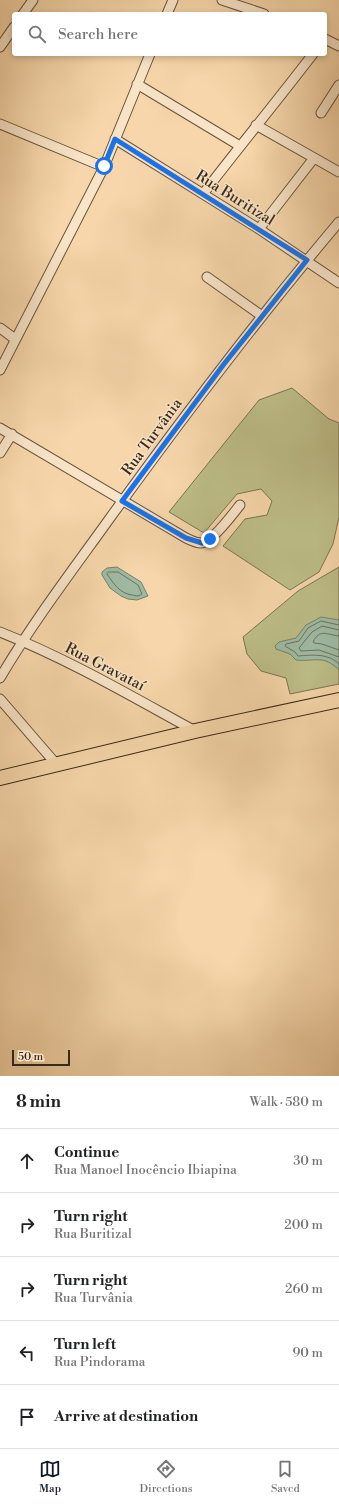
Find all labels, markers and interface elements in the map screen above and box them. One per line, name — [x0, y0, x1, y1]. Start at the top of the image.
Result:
search box — [12, 12, 327, 56]
icon: search — [26, 23, 48, 45]
text: Search here — [58, 25, 138, 44]
route start — [95, 157, 113, 175]
street label: Rua Buritizal — [192, 166, 279, 230]
street label: Rua Turvânia — [118, 394, 187, 479]
route end — [201, 530, 219, 548]
street label: Rua Gravataí — [62, 639, 149, 696]
scale bar — [12, 1048, 70, 1067]
text: 50 m — [18, 1050, 43, 1064]
text: 8 min — [16, 1091, 61, 1113]
text: Walk · 580 m — [249, 1094, 323, 1110]
text: Continue — [54, 1143, 119, 1162]
icon: ahead — [16, 1150, 38, 1172]
text: 30 m — [293, 1153, 323, 1169]
text: Rua Manoel Inocêncio Ibiapina — [54, 1162, 237, 1178]
text: Turn right — [54, 1207, 128, 1226]
icon: right — [16, 1214, 38, 1236]
text: 200 m — [284, 1217, 323, 1233]
text: Rua Buritizal — [54, 1226, 132, 1242]
text: Turn right — [54, 1271, 128, 1290]
icon: right — [16, 1278, 38, 1300]
text: 260 m — [285, 1281, 323, 1297]
text: Rua Turvânia — [54, 1290, 133, 1306]
text: Turn left — [54, 1335, 116, 1354]
icon: left — [16, 1342, 38, 1364]
text: 90 m — [292, 1345, 323, 1361]
text: Rua Pindorama — [54, 1354, 145, 1370]
icon: arrive — [16, 1406, 38, 1428]
text: Arrive at destination — [54, 1407, 198, 1426]
tab: Map — [39, 1458, 61, 1496]
tab: Directions — [140, 1458, 193, 1496]
tab: Saved — [271, 1458, 300, 1496]

